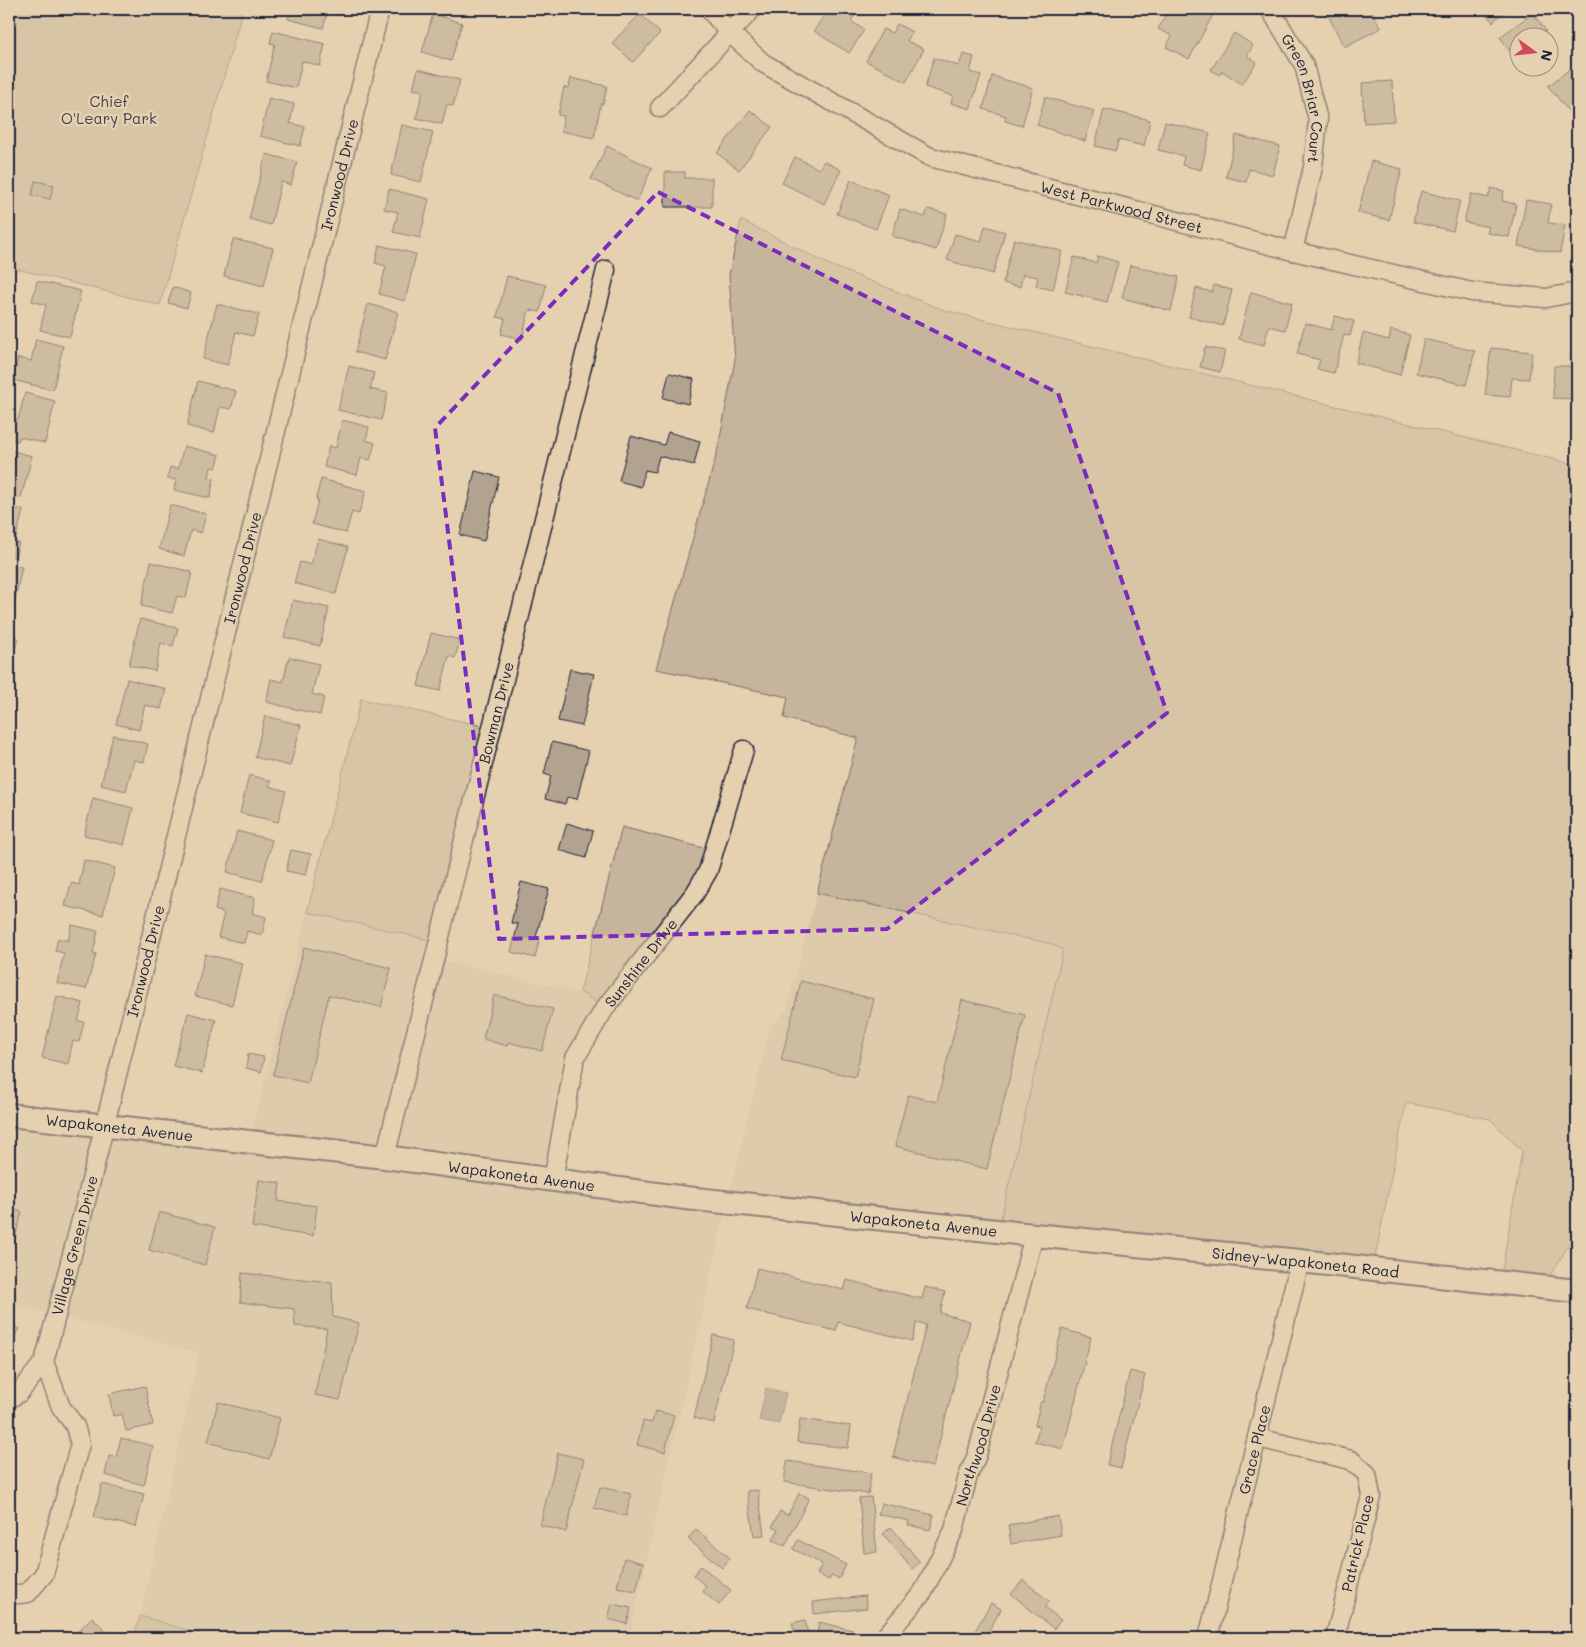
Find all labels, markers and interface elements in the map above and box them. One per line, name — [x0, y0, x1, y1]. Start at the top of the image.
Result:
north arrow — [1508, 28, 1558, 78]
street label: Green Briar Court — [1277, 30, 1328, 164]
text: N — [1536, 48, 1558, 63]
park label: Chief O'Leary Park — [61, 91, 157, 128]
street label: Ironwood Drive — [316, 117, 363, 233]
street label: West Parkwood Street — [1038, 176, 1205, 237]
street label: Ironwood Drive — [219, 510, 266, 626]
street label: Bowman Drive — [473, 660, 518, 765]
street label: Ironwood Drive — [122, 903, 169, 1019]
street label: Sunshine Drive — [600, 914, 682, 1011]
street label: Wapakoneta Avenue — [44, 1109, 194, 1145]
street label: Wapakoneta Avenue — [447, 1156, 596, 1196]
street label: Village Green Drive — [47, 1173, 102, 1318]
street label: Wapakoneta Avenue — [849, 1205, 998, 1241]
street label: Sidney-Wapakoneta Road — [1211, 1242, 1400, 1282]
street label: Northwood Drive — [951, 1382, 1005, 1508]
street label: Grace Place — [1233, 1403, 1275, 1496]
street label: Patrick Place — [1336, 1492, 1378, 1594]

